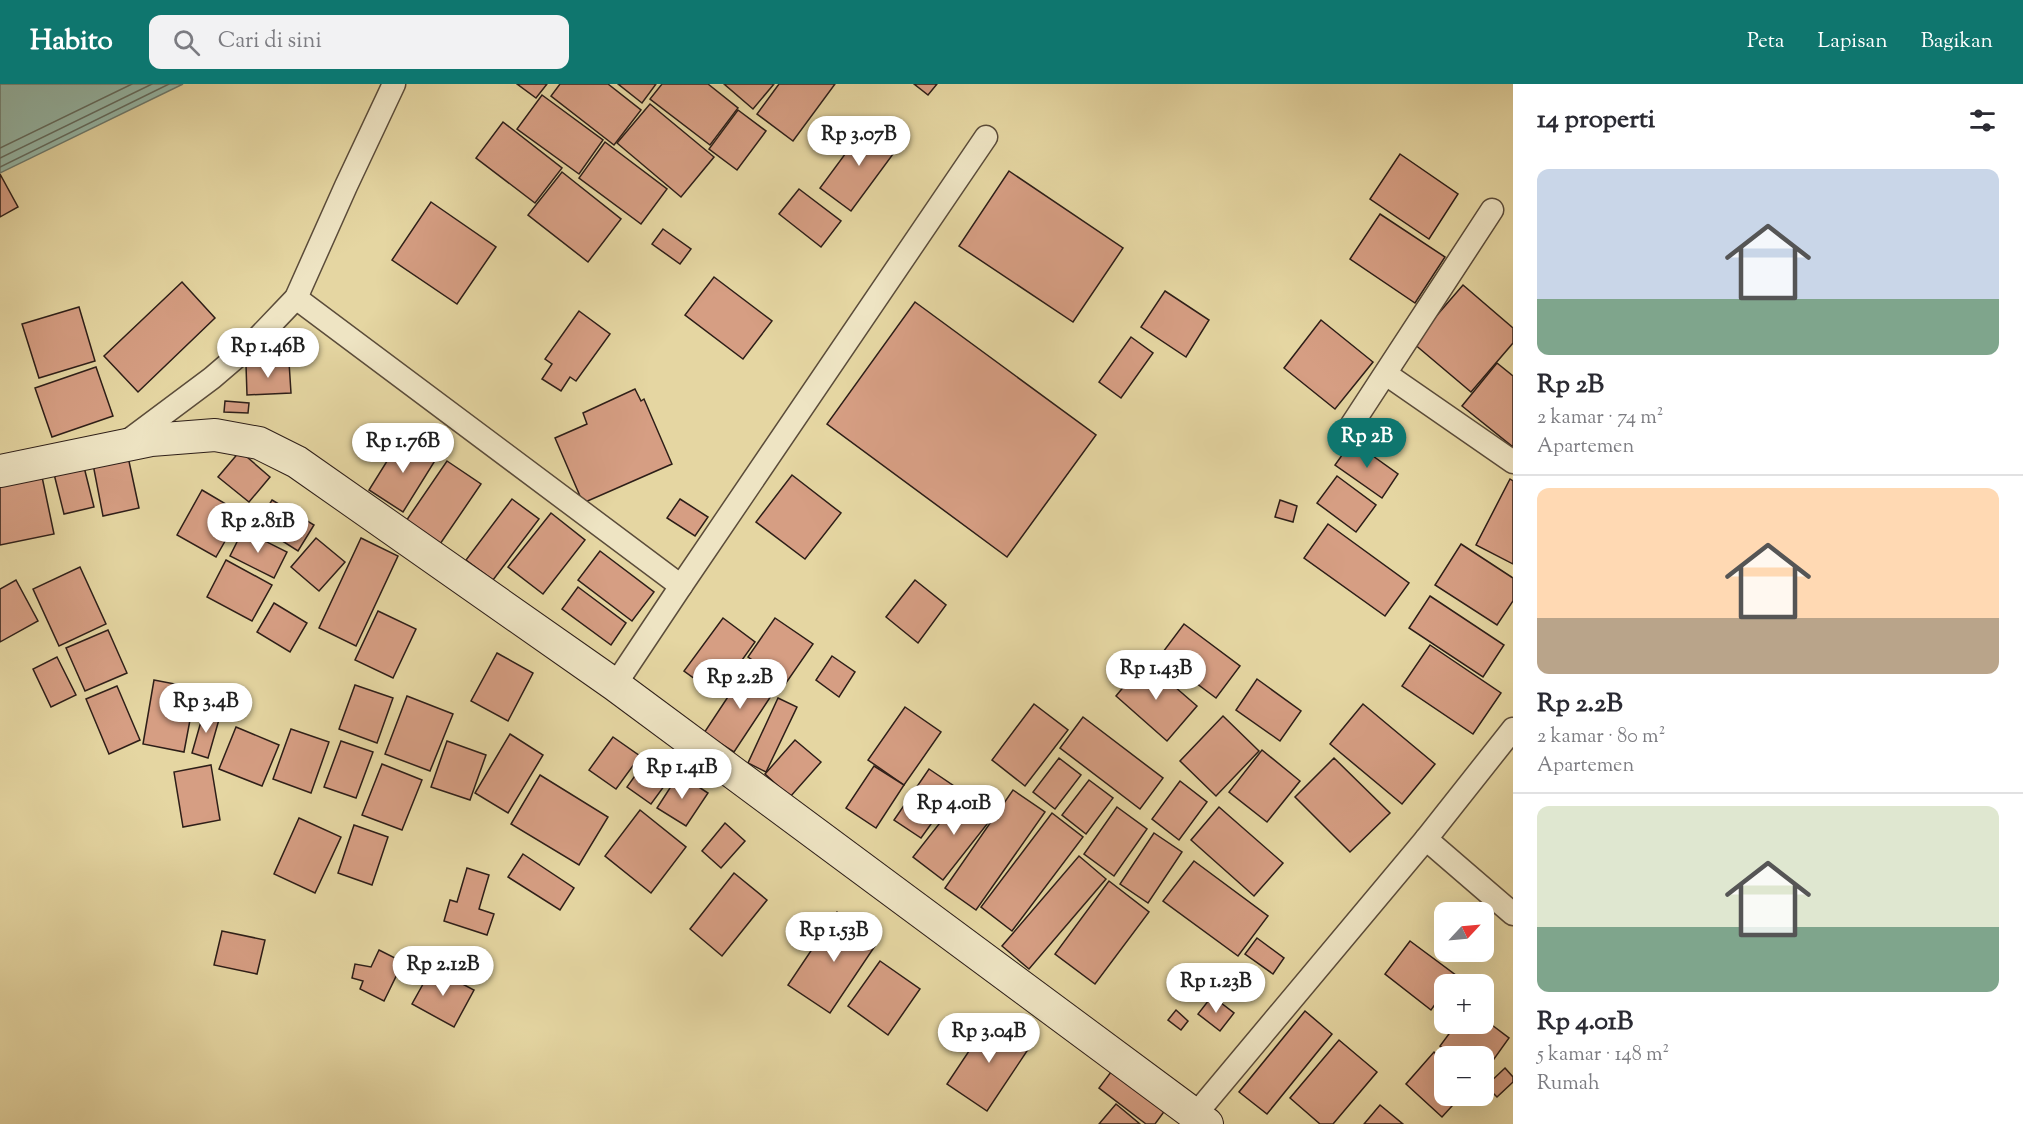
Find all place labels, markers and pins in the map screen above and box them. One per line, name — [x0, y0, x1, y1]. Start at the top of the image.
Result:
pin: Rp 3.07B — [797, 116, 921, 167]
pin: Rp 1.46B — [206, 328, 330, 379]
pin: Rp 2B — [1325, 418, 1409, 469]
pin: Rp 1.76B — [341, 423, 465, 474]
pin: Rp 2.81B — [196, 503, 320, 554]
pin: Rp 1.43B — [1094, 650, 1218, 701]
pin: Rp 2.2B — [685, 659, 795, 710]
pin: Rp 3.4B — [151, 683, 261, 734]
pin: Rp 1.41B — [620, 749, 744, 800]
pin: Rp 4.01B — [892, 785, 1016, 836]
pin: Rp 1.53B — [772, 912, 896, 963]
pin: Rp 2.12B — [381, 946, 505, 997]
pin: Rp 1.23B — [1154, 963, 1278, 1014]
pin: Rp 3.04B — [927, 1013, 1051, 1064]

